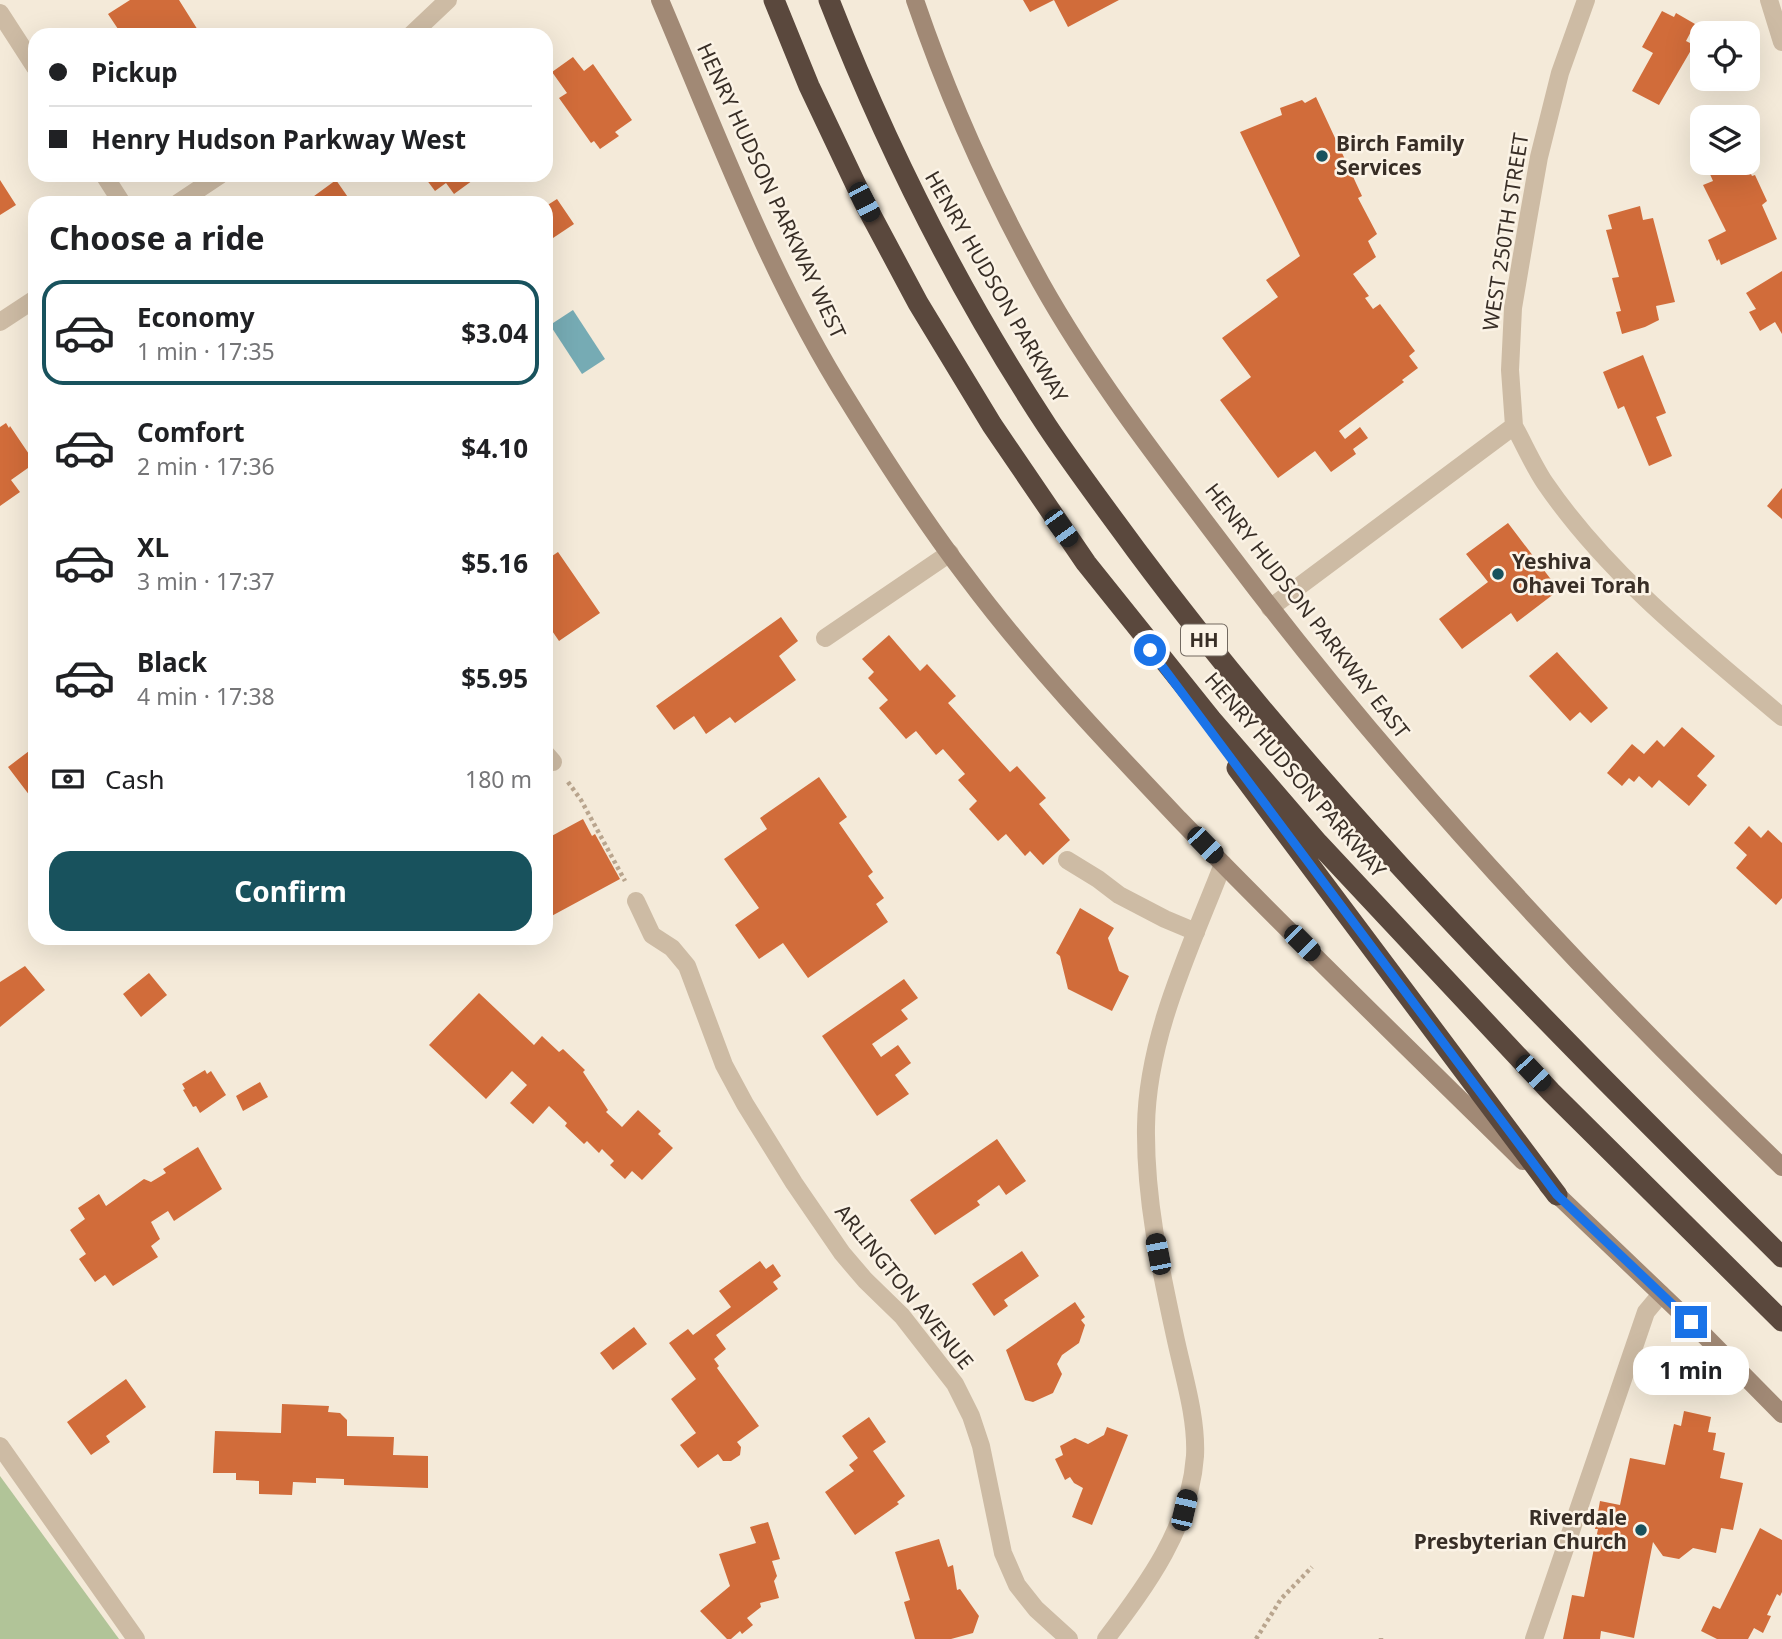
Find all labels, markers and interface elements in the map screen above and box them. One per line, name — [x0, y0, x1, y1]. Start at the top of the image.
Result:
map controls — [1690, 21, 1760, 175]
button: locate — [1690, 21, 1760, 91]
street label: HENRY HUDSON PARKWAY WEST — [691, 38, 853, 343]
text: Pickup — [91, 54, 178, 90]
button: layers — [1690, 105, 1760, 175]
text: Henry Hudson Parkway West — [91, 121, 466, 157]
place label: Birch Family Services — [1336, 129, 1464, 181]
street label: WEST 250TH STREET — [1476, 131, 1535, 333]
marker: Birch Family Services — [1314, 148, 1330, 164]
street label: HENRY HUDSON PARKWAY — [919, 166, 1075, 408]
car — [845, 179, 884, 225]
text: Choose a ride — [49, 216, 265, 259]
text: Economy — [137, 299, 255, 335]
icon: car — [53, 301, 116, 364]
text: $3.04 — [461, 315, 528, 351]
text: 1 min · 17:35 — [137, 335, 275, 367]
text: Comfort — [137, 414, 245, 450]
icon: car — [53, 416, 116, 479]
text: $4.10 — [461, 430, 528, 466]
text: 2 min · 17:36 — [137, 450, 275, 482]
street label: HENRY HUDSON PARKWAY EAST — [1199, 477, 1417, 744]
car — [1041, 505, 1082, 551]
text: XL — [137, 529, 169, 565]
icon: car — [53, 531, 116, 594]
text: $5.16 — [461, 545, 528, 581]
place label: Yeshiva Ohavei Torah — [1512, 547, 1650, 599]
text: 3 min · 17:37 — [137, 565, 275, 597]
marker: Yeshiva Ohavei Torah — [1490, 566, 1506, 582]
road number: HH — [1181, 624, 1227, 656]
route start — [1134, 634, 1166, 666]
text: Black — [137, 644, 207, 680]
icon: car — [53, 646, 116, 709]
text: $5.95 — [461, 660, 528, 696]
street label: HENRY HUDSON PARKWAY — [1199, 666, 1393, 883]
text: 4 min · 17:38 — [137, 680, 275, 712]
icon: cash — [49, 760, 87, 798]
text: Cash — [105, 761, 165, 797]
text: 180 m — [465, 763, 532, 795]
car — [1183, 823, 1228, 867]
button: Confirm — [49, 851, 532, 931]
car — [1280, 921, 1325, 965]
car — [1511, 1050, 1556, 1096]
street label: ARLINGTON AVENUE — [829, 1198, 980, 1375]
car — [1144, 1231, 1173, 1277]
route end — [1675, 1306, 1707, 1338]
callout: 1 min — [1633, 1346, 1749, 1396]
text: 1 min — [1659, 1354, 1723, 1386]
car — [1170, 1487, 1199, 1533]
place label: Riverdale Presbyterian Church — [1414, 1503, 1627, 1555]
marker: Riverdale Presbyterian Church — [1633, 1522, 1649, 1538]

